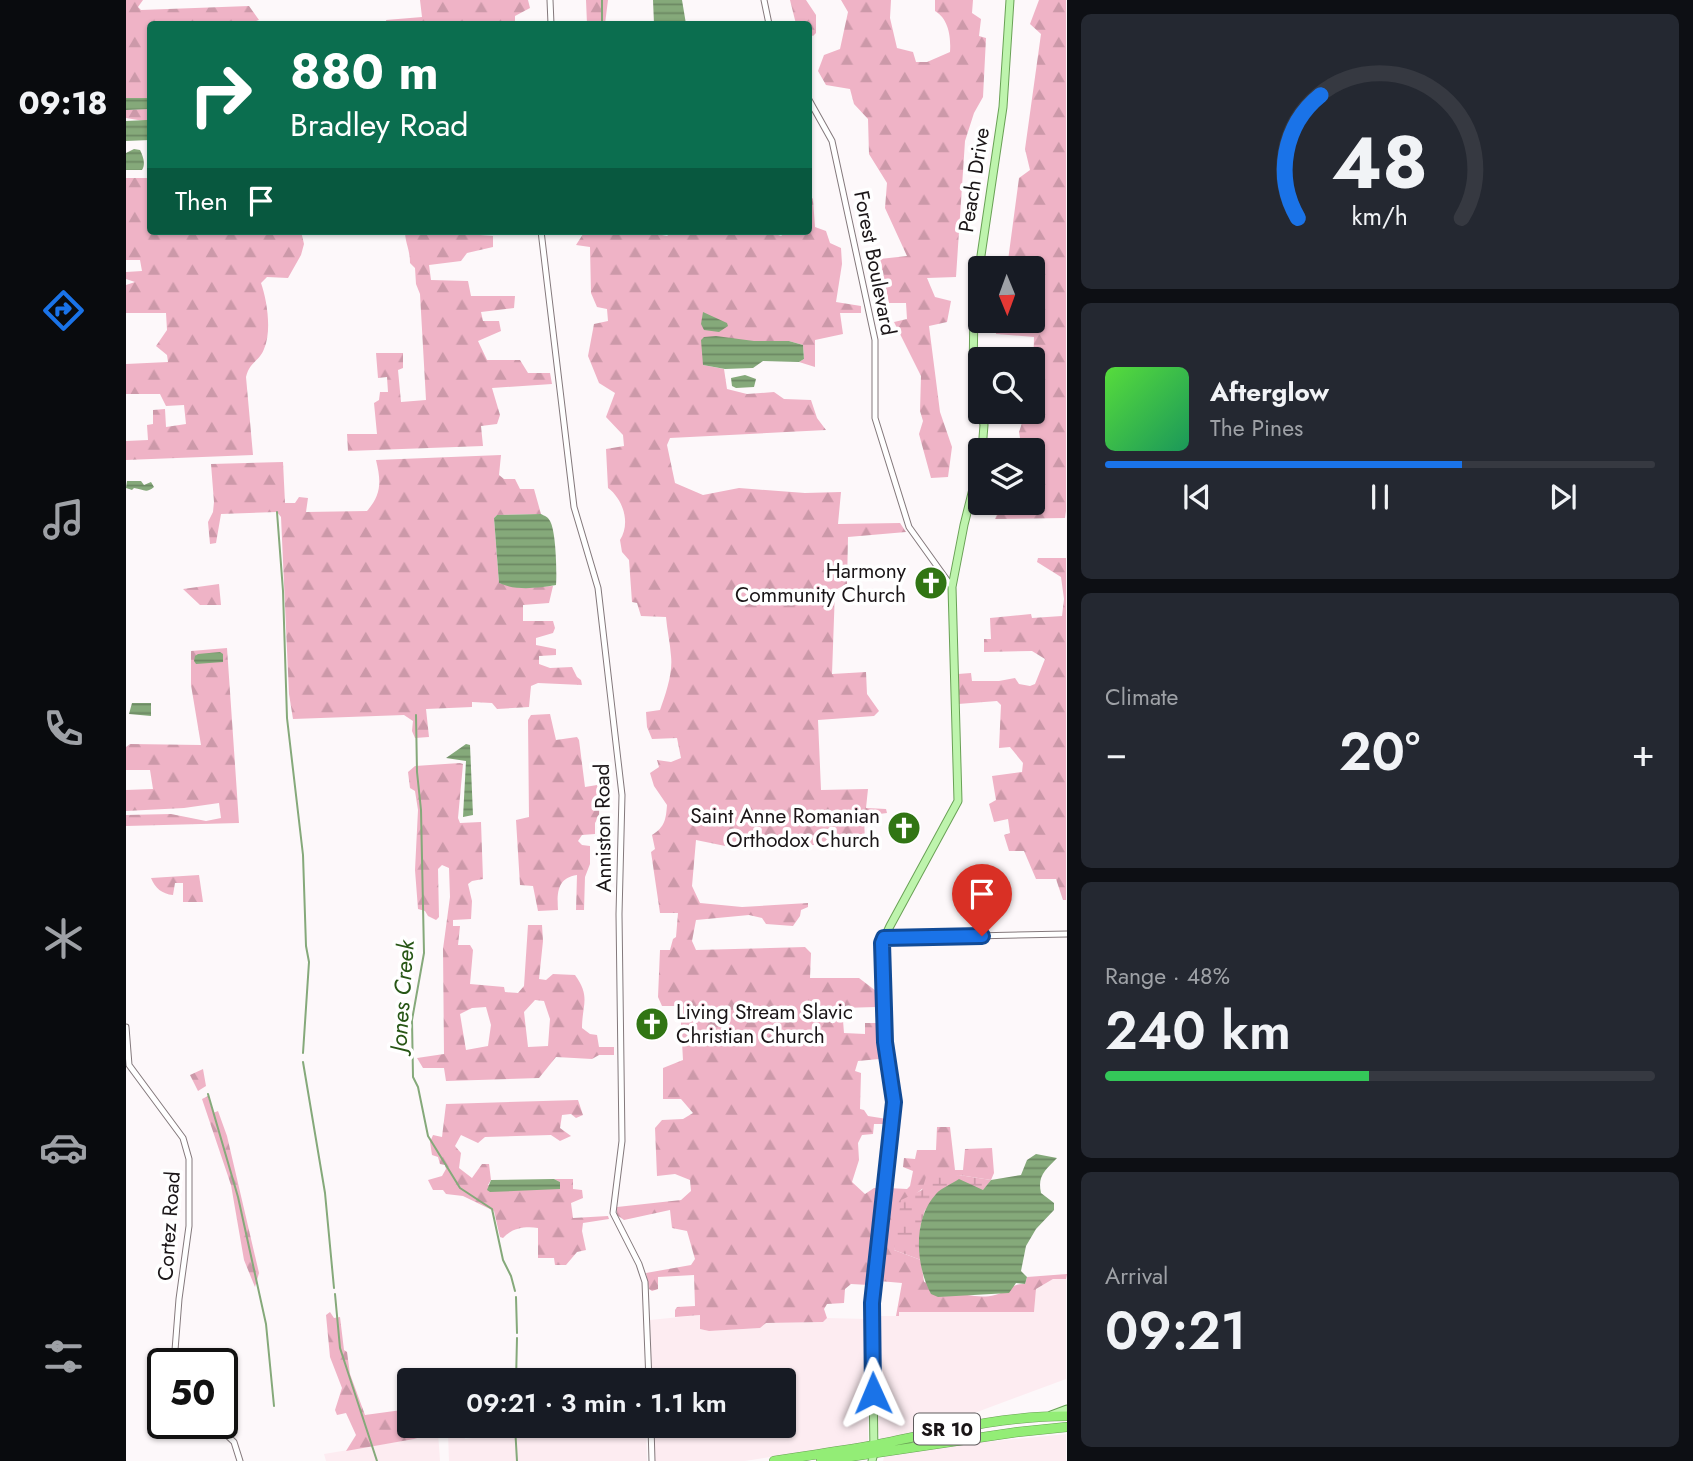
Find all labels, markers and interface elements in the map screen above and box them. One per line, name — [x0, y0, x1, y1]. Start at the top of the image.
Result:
text: 880 m — [290, 37, 439, 107]
icon: right — [175, 49, 266, 140]
text: 09:18 — [18, 80, 108, 126]
text: Bradley Road — [290, 102, 469, 148]
text: 48 — [1332, 110, 1428, 215]
street label: Peach Drive — [951, 125, 997, 235]
text: Then — [175, 182, 228, 220]
icon: arrive — [242, 182, 280, 220]
street label: Forest Boulevard — [846, 188, 904, 338]
text: km/h — [1352, 198, 1408, 234]
north arrow — [968, 256, 1045, 332]
map controls — [968, 256, 1045, 515]
icon: directions — [39, 286, 88, 335]
button: search — [968, 347, 1045, 424]
text: Afterglow — [1210, 373, 1329, 411]
text: The Pines — [1210, 411, 1303, 445]
button: layers — [968, 438, 1045, 515]
icon: previous — [1178, 478, 1216, 516]
icon: pause — [1361, 478, 1399, 516]
icon: next — [1544, 478, 1582, 516]
icon: music — [39, 495, 88, 544]
place label: Harmony Community Church — [735, 556, 907, 610]
church icon: Harmony Community Church — [912, 564, 950, 602]
text: Climate — [1105, 680, 1178, 714]
icon: phone — [39, 704, 88, 753]
text: 20° — [1339, 714, 1420, 790]
text: − — [1105, 725, 1127, 780]
text: + — [1632, 725, 1655, 780]
street label: Anniston Road — [587, 763, 619, 893]
place label: Saint Anne Romanian Orthodox Church — [690, 801, 880, 855]
church icon: Saint Anne Romanian Orthodox Church — [885, 809, 923, 847]
pin — [952, 864, 1012, 936]
icon: arrive — [963, 875, 1001, 913]
icon: climate — [39, 914, 88, 963]
water label: Jones Creek — [381, 938, 423, 1057]
text: Range · 48% — [1105, 959, 1230, 993]
text: 240 km — [1105, 993, 1291, 1069]
place label: Living Stream Slavic Christian Church — [676, 997, 853, 1051]
church icon: Living Stream Slavic Christian Church — [633, 1005, 671, 1043]
icon: car — [39, 1123, 88, 1172]
street label: Cortez Road — [150, 1170, 188, 1282]
text: Arrival — [1105, 1259, 1168, 1293]
text: 09:21 — [1105, 1293, 1246, 1369]
icon: filters — [39, 1332, 88, 1381]
speed limit sign: 50 — [147, 1348, 238, 1439]
position arrow — [836, 1356, 910, 1430]
text: 09:21 · 3 min · 1.1 km — [466, 1384, 727, 1422]
road number: SR 10 — [914, 1414, 980, 1444]

